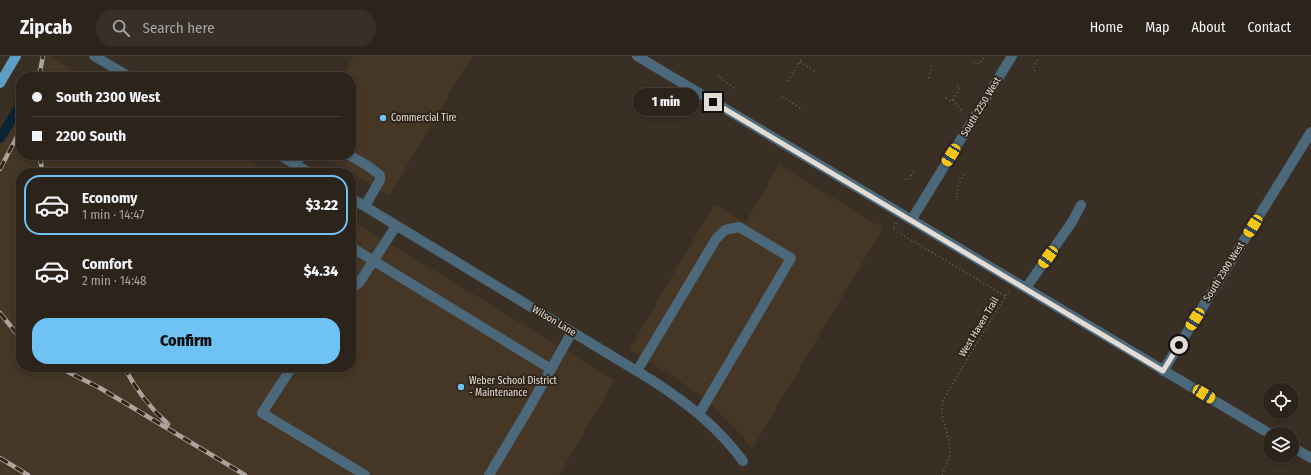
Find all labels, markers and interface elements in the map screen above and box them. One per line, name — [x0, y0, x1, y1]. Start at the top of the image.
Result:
search box — [96, 10, 376, 46]
text: Zipcab — [20, 16, 72, 39]
icon: search — [110, 17, 132, 39]
text: Search here — [142, 19, 215, 37]
text: Home — [1090, 19, 1123, 36]
text: Map — [1145, 19, 1169, 36]
text: About — [1191, 19, 1226, 36]
text: Contact — [1248, 19, 1291, 36]
street label: South 2250 West — [959, 74, 1004, 139]
text: South 2300 West — [56, 88, 160, 106]
callout: 1 min — [633, 88, 699, 116]
route end — [704, 93, 722, 111]
text: 1 min — [652, 94, 680, 109]
place label: Commercial Tire — [391, 112, 457, 124]
marker: Commercial Tire — [378, 113, 388, 123]
text: 2200 South — [56, 127, 126, 145]
car — [940, 142, 962, 168]
icon: car — [34, 187, 70, 223]
text: Economy — [82, 189, 137, 207]
text: $3.22 — [306, 196, 338, 214]
text: 1 min · 14:47 — [82, 207, 144, 222]
car — [1242, 213, 1264, 239]
street label: South 2300 West — [1201, 239, 1247, 304]
car — [1036, 244, 1060, 270]
icon: car — [34, 253, 70, 289]
text: Comfort — [82, 255, 133, 273]
text: $4.34 — [304, 262, 338, 280]
text: 2 min · 14:48 — [82, 273, 147, 288]
street label: West Haven Trail — [956, 295, 1002, 359]
street label: Wilson Lane — [530, 303, 578, 339]
car — [1184, 306, 1206, 332]
button: Confirm — [32, 318, 340, 364]
route start — [1170, 336, 1188, 354]
place label: Weber School District - Maintenance — [469, 375, 558, 399]
marker: Weber School District - Maintenance — [456, 382, 466, 392]
car — [1191, 383, 1217, 405]
map controls — [1263, 383, 1299, 463]
button: locate — [1263, 383, 1299, 419]
button: layers — [1263, 427, 1299, 463]

